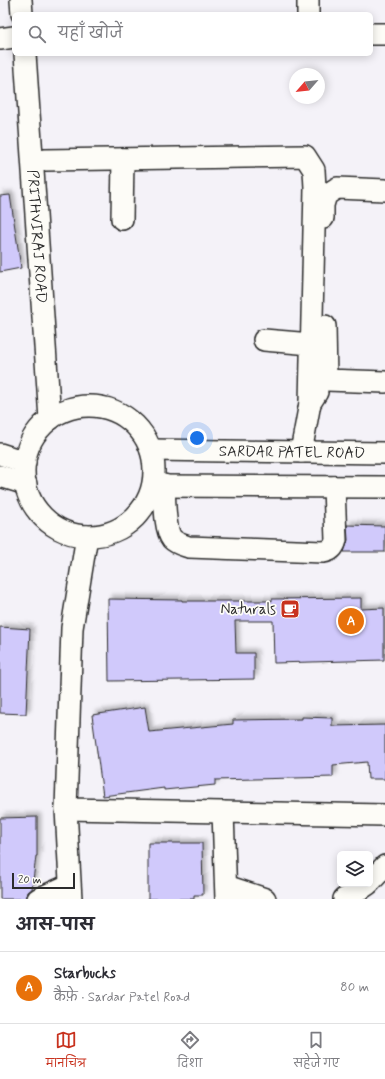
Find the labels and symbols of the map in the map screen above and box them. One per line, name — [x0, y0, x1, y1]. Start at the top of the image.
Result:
north arrow — [289, 68, 325, 104]
street label: PRITHVIRAJ ROAD — [22, 169, 51, 304]
your location — [187, 428, 207, 448]
street label: SARDAR PATEL ROAD — [219, 442, 365, 464]
cafe icon: Naturals — [279, 598, 301, 620]
place label: Naturals — [220, 600, 276, 620]
pin: A — [338, 606, 364, 636]
scale bar — [12, 871, 75, 890]

